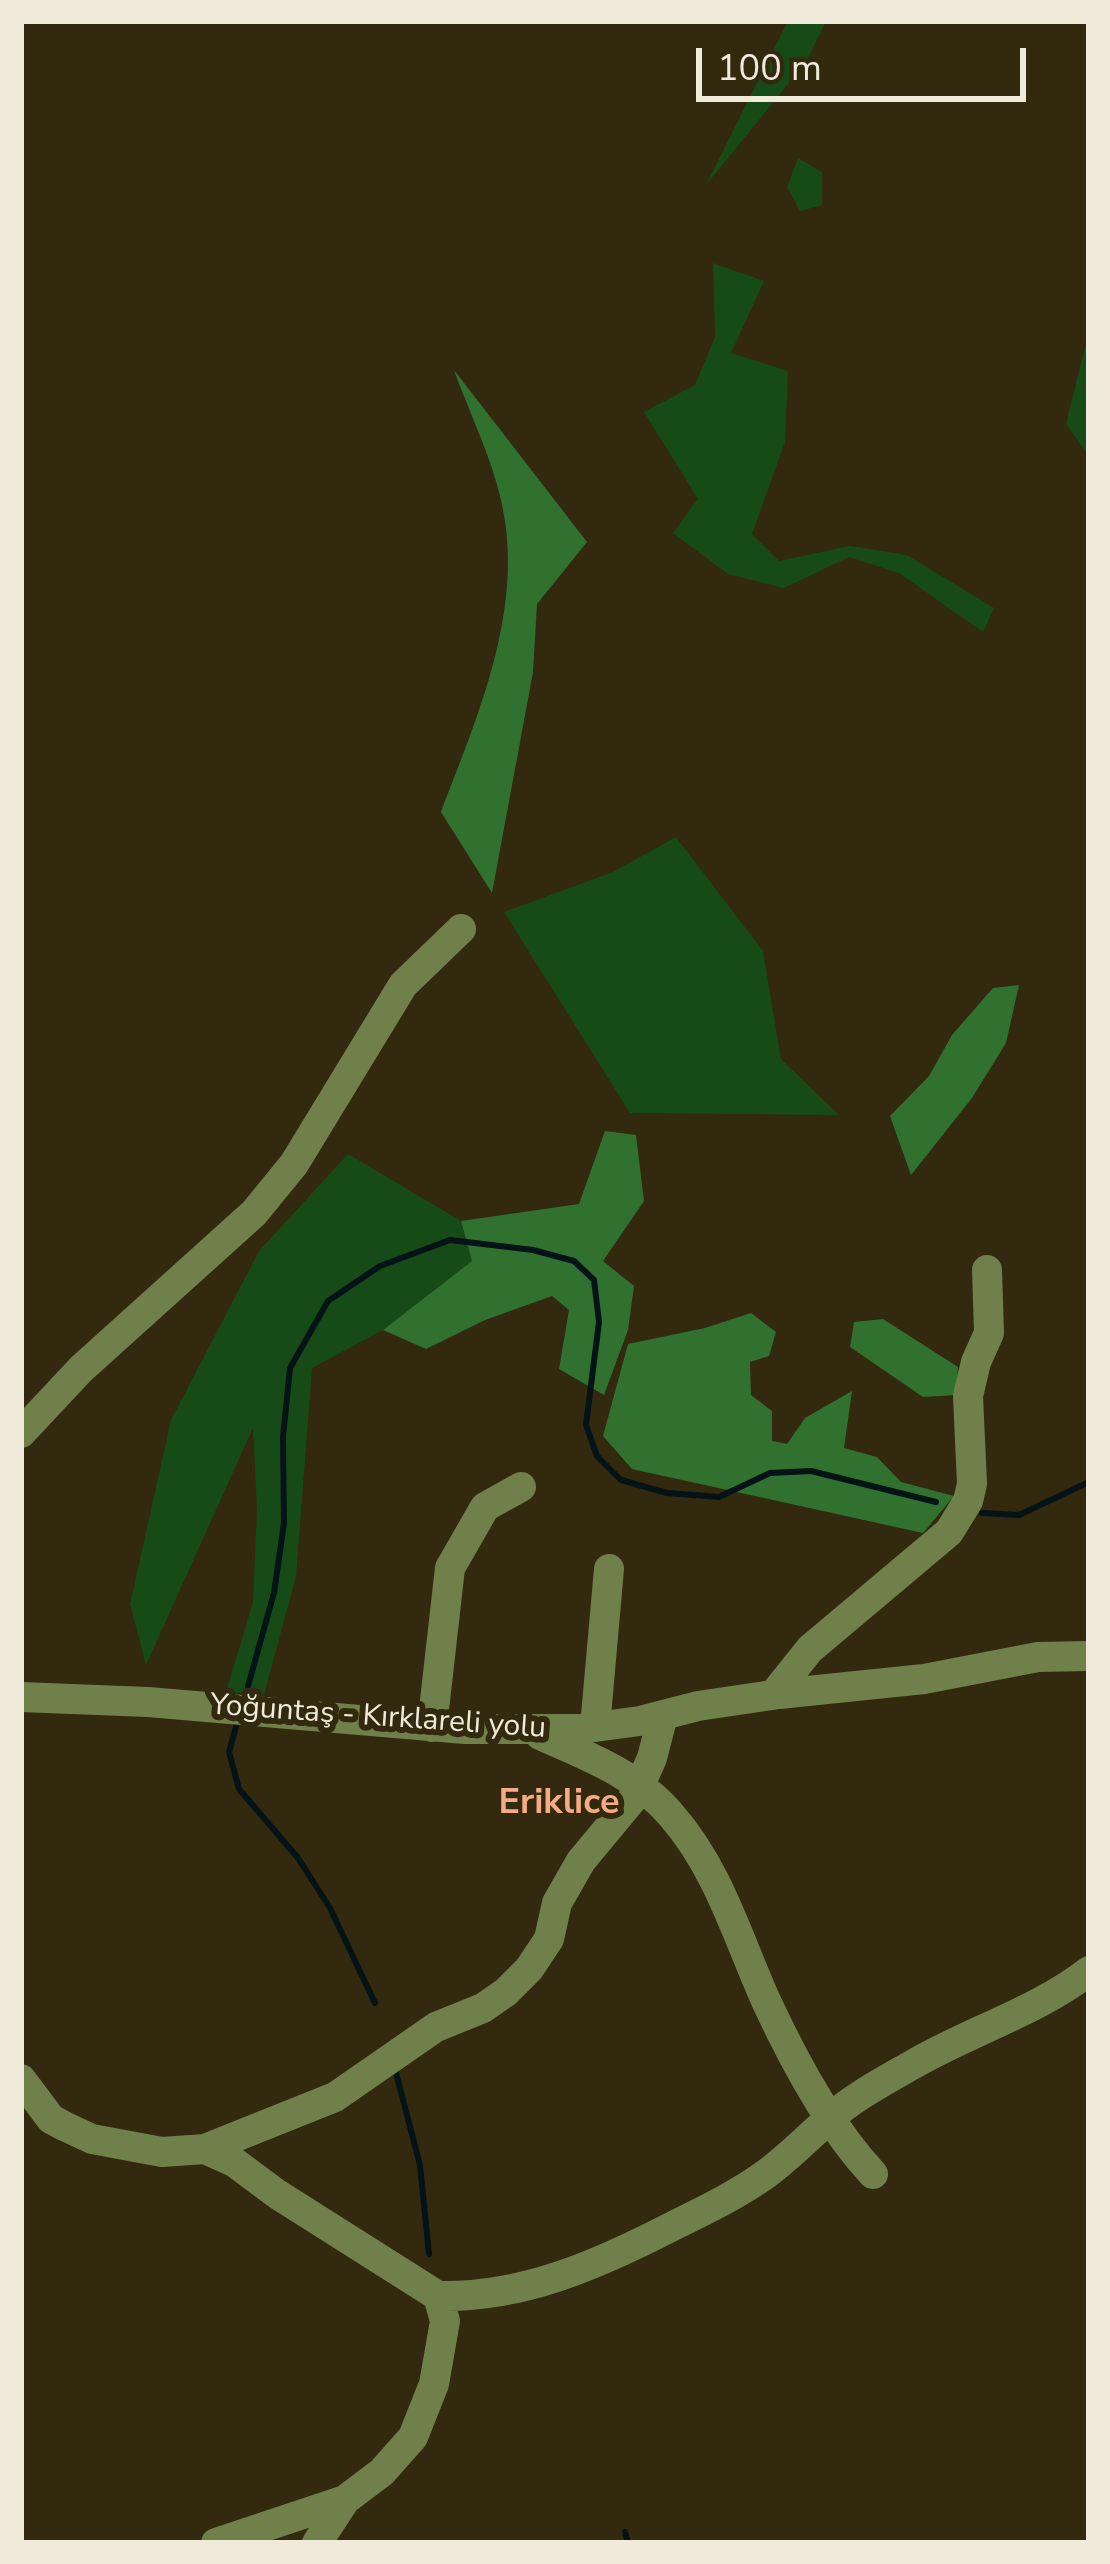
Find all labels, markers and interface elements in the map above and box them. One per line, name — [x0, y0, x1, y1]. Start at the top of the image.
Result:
scale bar — [702, 24, 1032, 98]
text: 100 m — [717, 44, 822, 93]
street label: Yoğuntaş - Kırklareli yolu — [209, 1688, 547, 1748]
district label: Eriklice — [499, 1782, 619, 1826]

